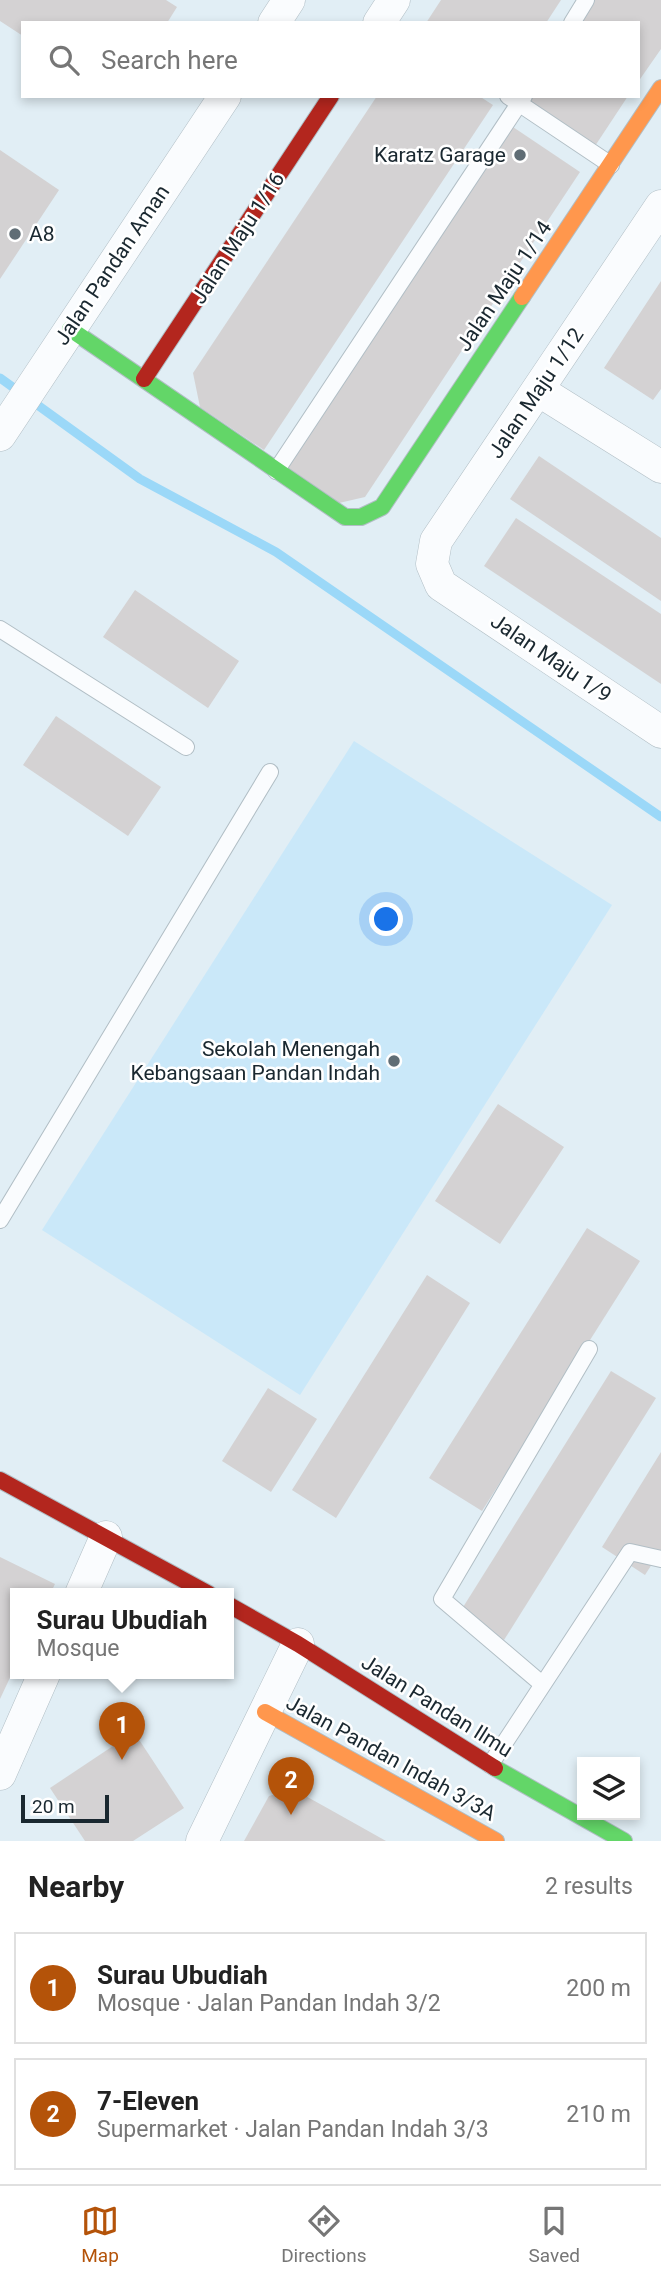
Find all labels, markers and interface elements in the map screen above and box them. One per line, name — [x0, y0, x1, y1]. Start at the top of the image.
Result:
search box — [21, 21, 640, 98]
icon: search — [45, 41, 83, 79]
text: Search here — [101, 45, 238, 75]
place label: Karatz Garage — [374, 143, 506, 167]
marker: Karatz Garage — [512, 147, 528, 163]
street label: Jalan Maju 1/16 — [187, 168, 289, 308]
street label: Jalan Pandan Aman — [50, 180, 174, 350]
street label: Jalan Maju 1/14 — [452, 216, 557, 356]
place label: A8 — [29, 222, 55, 246]
marker: A8 — [7, 226, 23, 242]
street label: Jalan Maju 1/12 — [484, 323, 589, 463]
street label: Jalan Maju 1/9 — [486, 609, 616, 707]
your location — [369, 902, 403, 936]
place label: Sekolah Menengah Kebangsaan Pandan Indah — [130, 1037, 380, 1085]
marker: Sekolah Menengah Kebangsaan Pandan Indah — [386, 1053, 402, 1069]
popup — [10, 1588, 234, 1679]
text: Surau Ubudiah — [37, 1605, 207, 1635]
text: Mosque — [37, 1635, 120, 1662]
street label: Jalan Pandan Ilmu — [357, 1650, 517, 1762]
street label: Jalan Pandan Indah 3/3A — [282, 1690, 500, 1826]
pin: 1 — [99, 1702, 145, 1760]
pin: 2 — [268, 1757, 314, 1815]
map controls — [577, 1757, 640, 1820]
button: layers — [577, 1757, 640, 1820]
scale bar — [21, 1792, 108, 1824]
text: 20 m — [32, 1795, 75, 1818]
text: Nearby — [28, 1869, 124, 1904]
text: 2 results — [545, 1873, 633, 1900]
text: Surau Ubudiah — [97, 1960, 268, 1990]
text: 1 — [46, 1975, 60, 2002]
text: 200 m — [566, 1975, 631, 2002]
text: Mosque · Jalan Pandan Indah 3/2 — [97, 1990, 441, 2017]
text: 7-Eleven — [97, 2086, 199, 2116]
text: 2 — [46, 2101, 60, 2128]
text: 210 m — [566, 2101, 631, 2128]
text: Supermarket · Jalan Pandan Indah 3/3 — [97, 2116, 489, 2143]
tab: Map — [81, 2202, 119, 2267]
tab: Directions — [281, 2202, 366, 2267]
tab: Saved — [529, 2202, 580, 2267]

